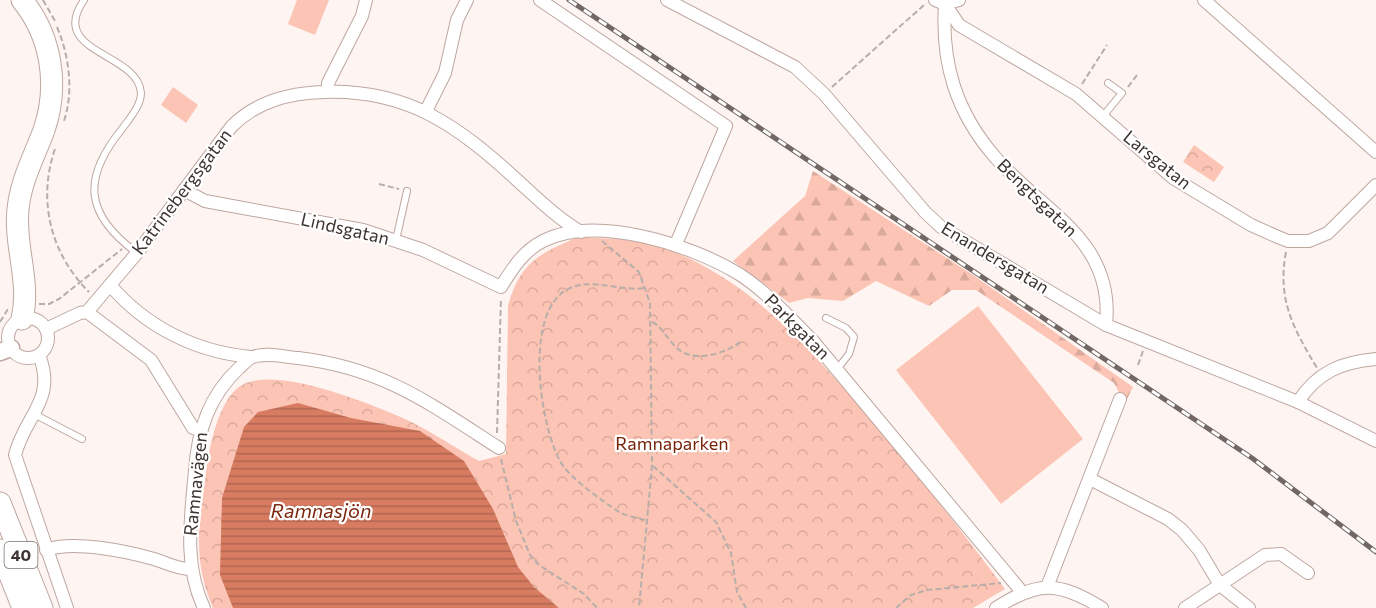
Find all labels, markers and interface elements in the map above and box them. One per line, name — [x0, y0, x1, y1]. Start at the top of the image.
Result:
street label: Katrinebergsgatan — [127, 124, 236, 259]
street label: Larsgatan — [1119, 125, 1196, 193]
street label: Bengtsgatan — [993, 154, 1082, 241]
street label: Lindsgatan — [299, 207, 392, 249]
street label: Enandersgatan — [938, 216, 1053, 298]
street label: Parkgatan — [760, 289, 835, 364]
street label: Ramnavägen — [179, 431, 211, 537]
park label: Ramnaparken — [615, 432, 729, 454]
water label: Ramnasjön — [271, 498, 371, 522]
road number: 40 — [4, 542, 38, 568]

